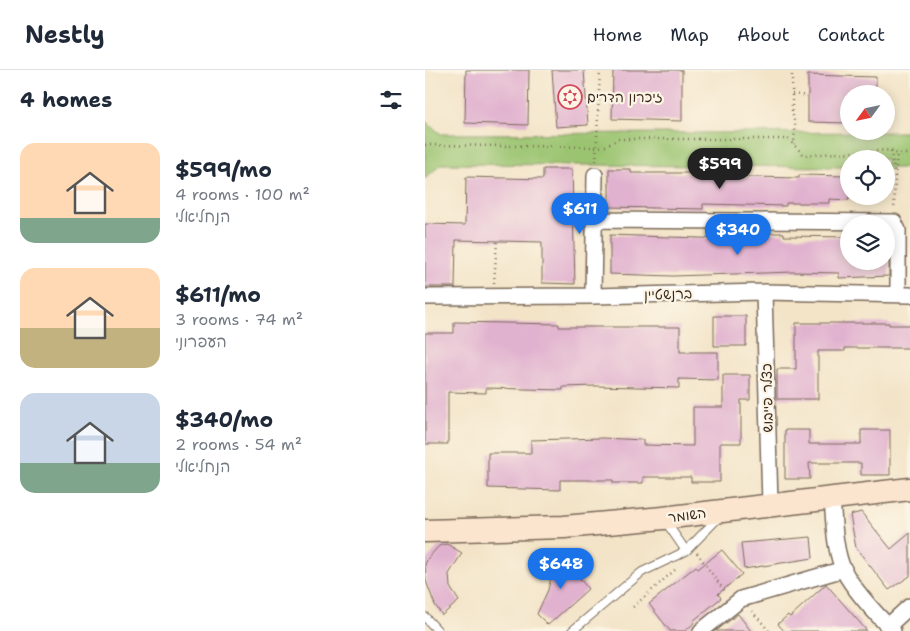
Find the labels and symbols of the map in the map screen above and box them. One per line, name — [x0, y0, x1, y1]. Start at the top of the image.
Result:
synagogue icon: זיכרון הדרים — [557, 84, 583, 110]
north arrow — [840, 85, 895, 140]
place label: זיכרון הדרים — [587, 88, 663, 106]
pin: $599 — [690, 148, 750, 190]
pin: $611 — [550, 192, 610, 235]
pin: $340 — [708, 214, 768, 256]
street label: ברנשטיין — [644, 284, 692, 304]
street label: כצלר פייבוש — [757, 363, 777, 433]
street label: השומר — [667, 503, 707, 527]
pin: $648 — [531, 548, 591, 590]

